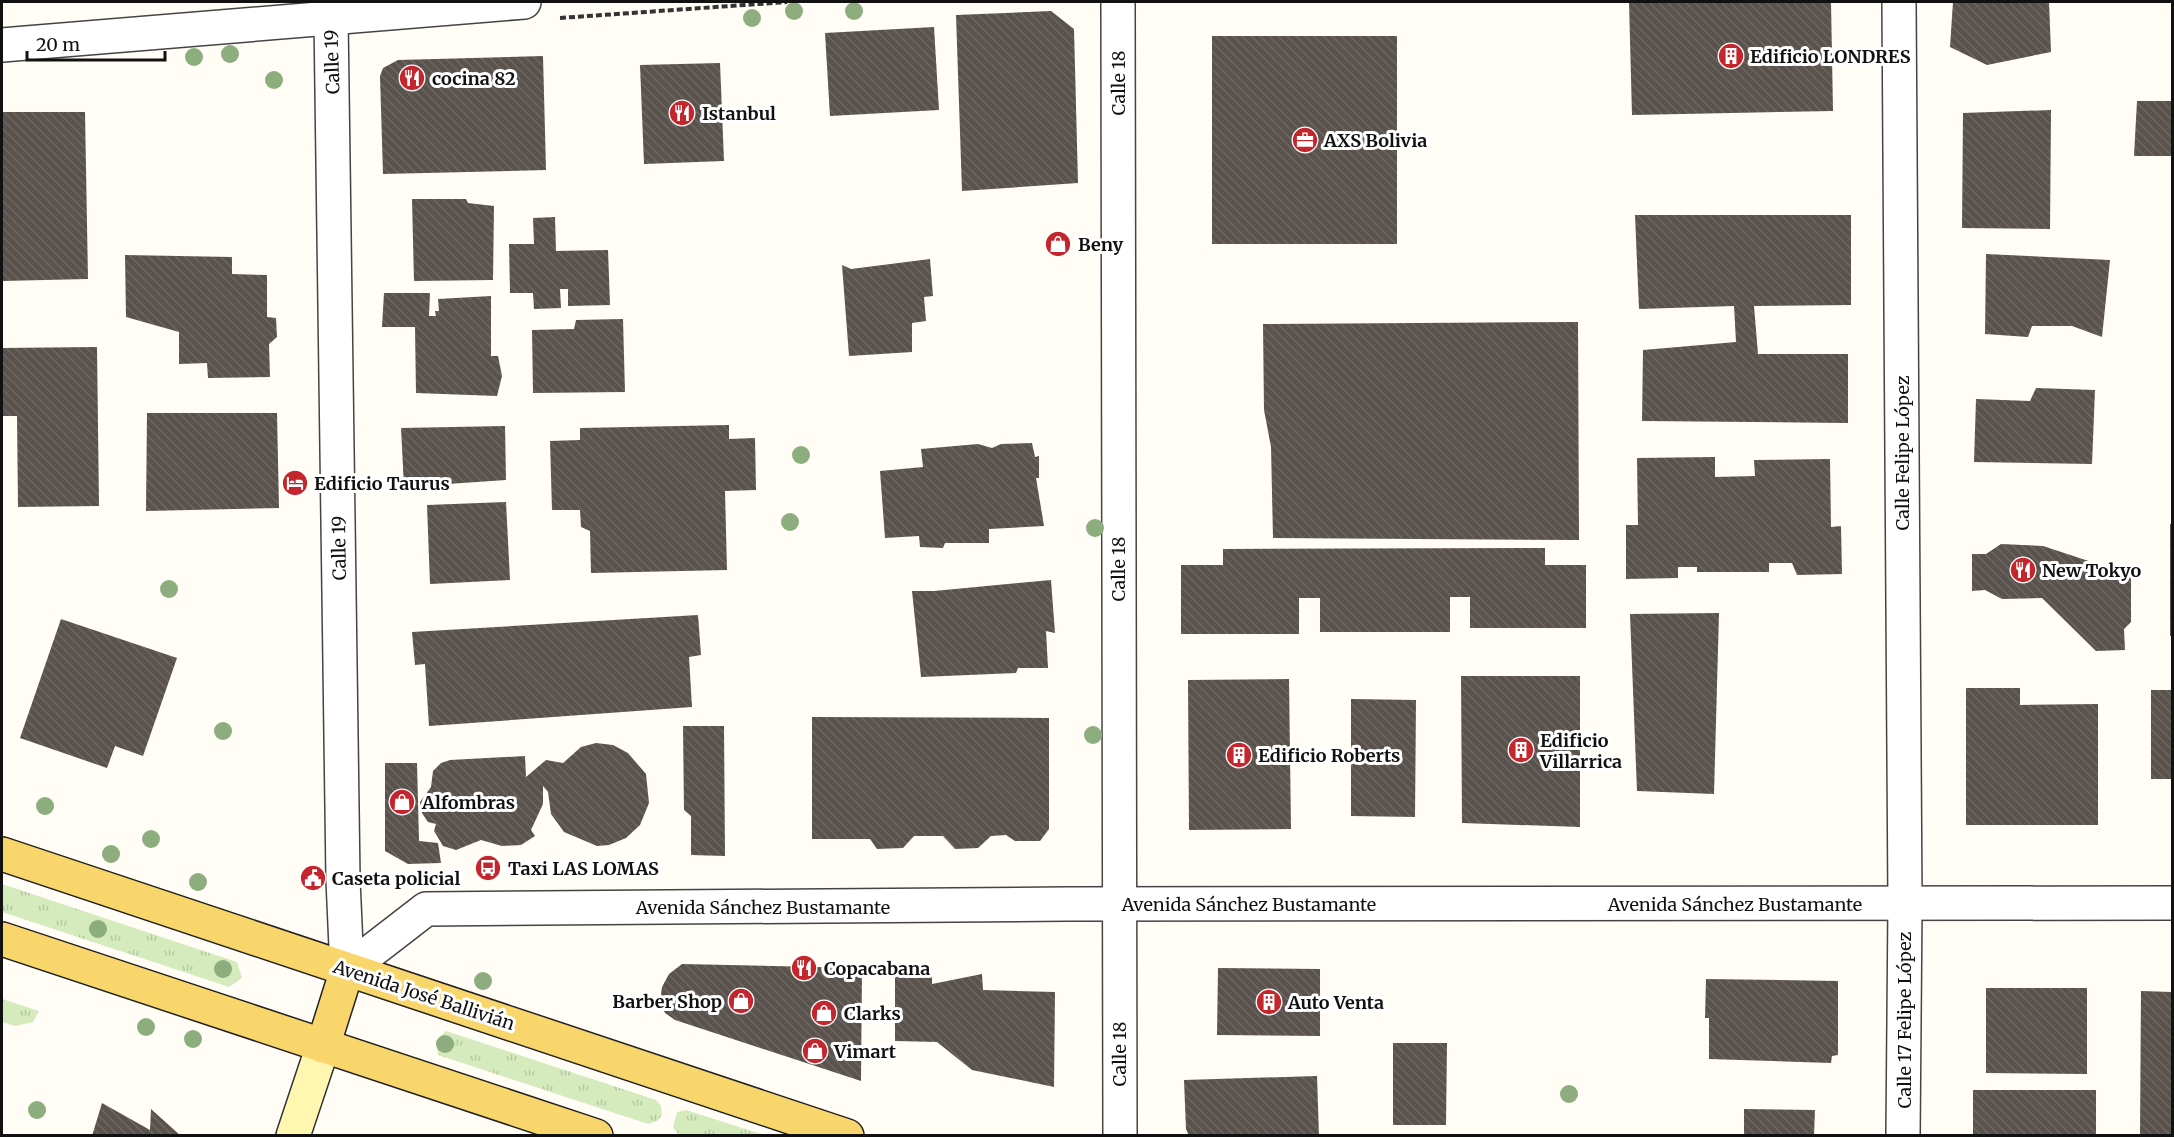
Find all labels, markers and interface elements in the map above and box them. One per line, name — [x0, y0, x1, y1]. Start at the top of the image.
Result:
scale bar — [27, 24, 165, 62]
street label: Calle 19 — [319, 29, 345, 95]
text: 20 m — [36, 33, 80, 56]
building icon: Edificio LONDRES — [1716, 41, 1746, 71]
place label: Edificio LONDRES — [1750, 45, 1911, 68]
street label: Calle 18 — [1107, 51, 1130, 115]
restaurant icon: cocina 82 — [397, 63, 427, 93]
place label: cocina 82 — [432, 67, 516, 90]
restaurant icon: Istanbul — [667, 98, 697, 128]
place label: Istanbul — [702, 102, 776, 125]
office icon: AXS Bolivia — [1290, 125, 1320, 155]
place label: AXS Bolivia — [1323, 129, 1427, 152]
shop icon: Beny — [1043, 229, 1073, 259]
place label: Beny — [1078, 233, 1124, 256]
street label: Calle Felipe López — [1891, 375, 1914, 531]
hotel icon: Edificio Taurus — [280, 468, 310, 498]
place label: Edificio Taurus — [314, 472, 450, 495]
street label: Calle 19 — [327, 515, 351, 581]
street label: Calle 18 — [1107, 537, 1130, 601]
restaurant icon: New Tokyo — [2008, 555, 2038, 585]
place label: New Tokyo — [2042, 559, 2142, 582]
place label: Edificio Villarrica — [1539, 729, 1622, 773]
building icon: Edificio Villarrica — [1506, 735, 1536, 765]
building icon: Edificio Roberts — [1224, 740, 1254, 770]
place label: Edificio Roberts — [1258, 744, 1400, 767]
shop icon: Alfombras — [387, 787, 417, 817]
place label: Alfombras — [421, 791, 515, 814]
bus stop icon: Taxi LAS LOMAS — [473, 853, 503, 883]
place label: Taxi LAS LOMAS — [508, 857, 659, 880]
public building icon: Caseta policial — [298, 863, 328, 893]
place label: Caseta policial — [332, 867, 460, 890]
street label: Avenida Sánchez Bustamante — [1121, 893, 1376, 916]
street label: Avenida Sánchez Bustamante — [1607, 893, 1862, 916]
street label: Avenida Sánchez Bustamante — [635, 896, 890, 919]
street label: Calle 17 Felipe López — [1893, 931, 1916, 1108]
restaurant icon: Copacabana — [789, 953, 819, 983]
street label: Avenida José Ballivián — [329, 954, 518, 1035]
place label: Copacabana — [824, 957, 930, 980]
shop icon: Barber Shop — [726, 986, 756, 1016]
building icon: Auto Venta — [1254, 987, 1284, 1017]
place label: Barber Shop — [612, 990, 722, 1013]
place label: Auto Venta — [1287, 991, 1384, 1014]
shop icon: Clarks — [809, 998, 839, 1028]
place label: Clarks — [844, 1002, 901, 1025]
street label: Calle 18 — [1108, 1022, 1131, 1086]
shop icon: Vimart — [800, 1036, 830, 1066]
place label: Vimart — [833, 1040, 897, 1063]

